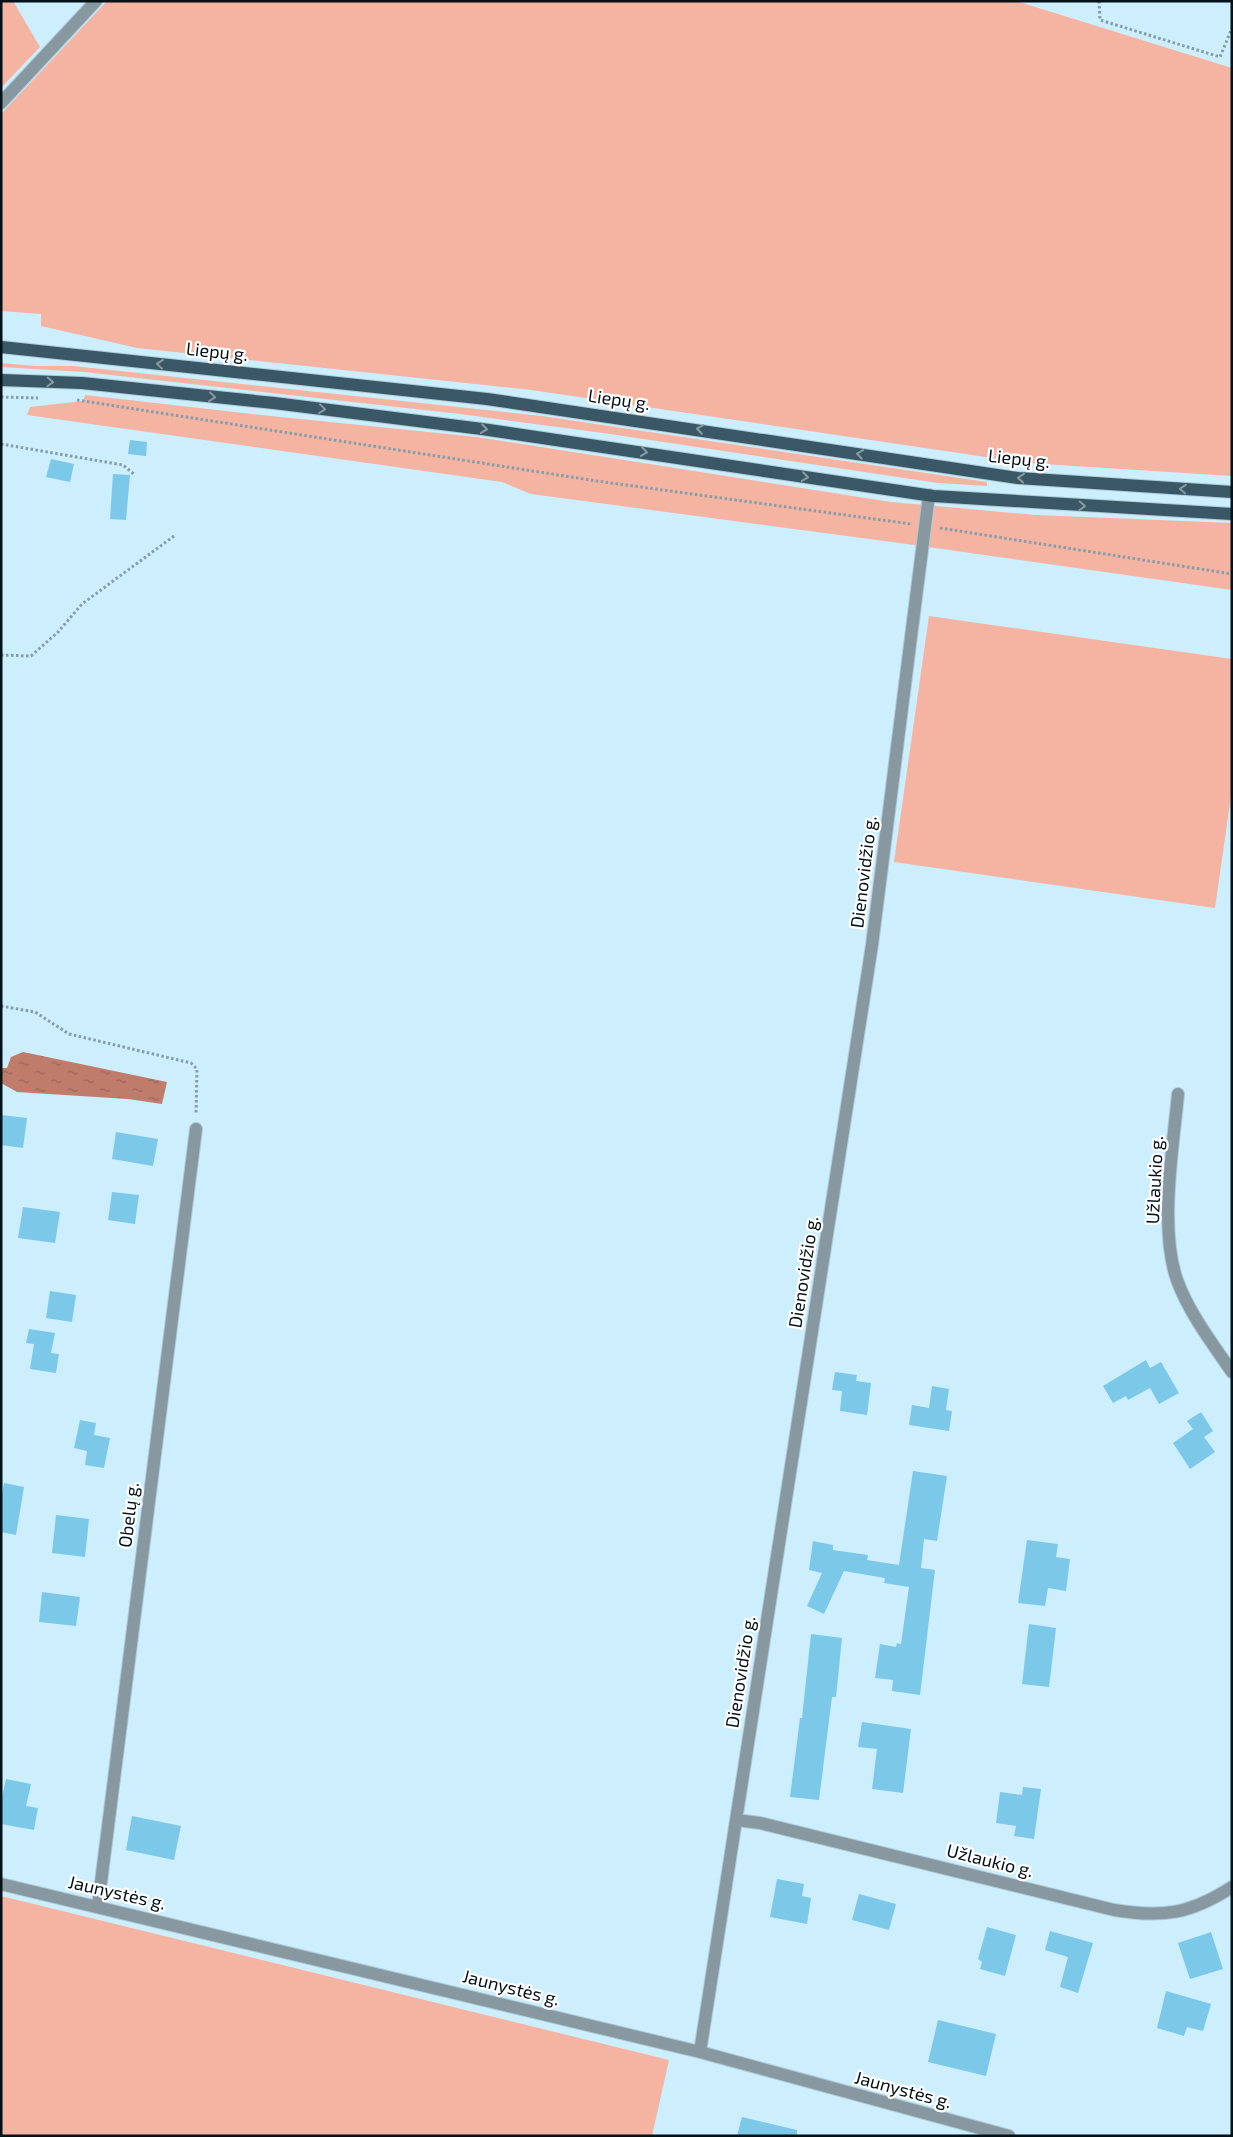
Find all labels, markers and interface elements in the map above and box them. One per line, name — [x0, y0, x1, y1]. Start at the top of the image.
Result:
street label: Liepų g. — [185, 337, 249, 365]
one-way arrow — [156, 359, 164, 370]
one-way arrow — [46, 376, 54, 387]
street label: Liepų g. — [587, 384, 651, 414]
one-way arrow — [208, 391, 216, 402]
one-way arrow — [319, 403, 327, 414]
one-way arrow — [479, 424, 488, 434]
one-way arrow — [695, 425, 704, 435]
street label: Liepų g. — [987, 444, 1051, 472]
one-way arrow — [640, 447, 649, 457]
one-way arrow — [856, 450, 865, 460]
one-way arrow — [801, 472, 809, 482]
one-way arrow — [1017, 473, 1025, 484]
one-way arrow — [1179, 484, 1187, 495]
one-way arrow — [1079, 500, 1087, 511]
street label: Dienovidžio g. — [845, 814, 881, 929]
street label: Užlaukio g. — [1141, 1135, 1167, 1225]
street label: Dienovidžio g. — [783, 1214, 823, 1329]
street label: Obelų g. — [113, 1481, 143, 1549]
street label: Dienovidžio g. — [720, 1614, 760, 1729]
street label: Užlaukio g. — [945, 1839, 1036, 1881]
street label: Jaunystės g. — [66, 1870, 168, 1914]
street label: Jaunystės g. — [460, 1964, 562, 2010]
street label: Jaunystės g. — [852, 2066, 954, 2113]

